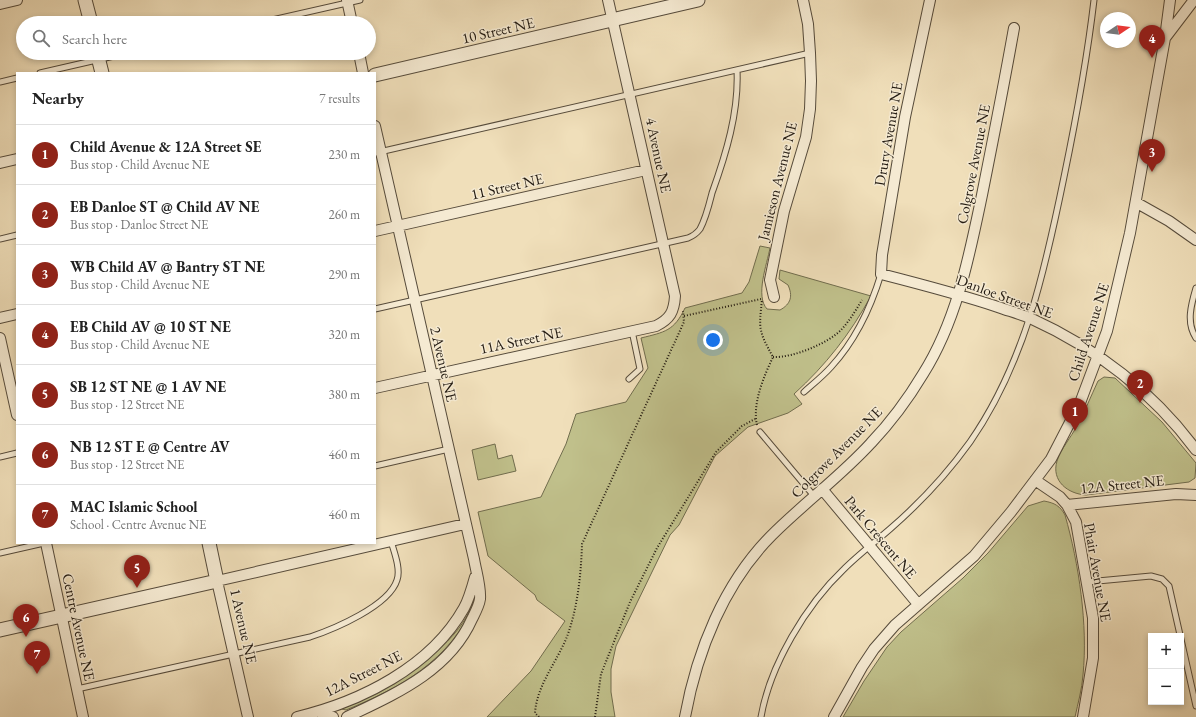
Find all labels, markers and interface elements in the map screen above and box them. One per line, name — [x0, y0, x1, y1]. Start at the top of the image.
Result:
street label: 10 Street NE — [460, 12, 537, 48]
north arrow — [1100, 12, 1136, 48]
search box — [16, 16, 376, 60]
pin: 4 — [1139, 25, 1165, 58]
icon: search — [30, 27, 52, 49]
text: Search here — [62, 29, 127, 48]
street label: Drury Avenue NE — [870, 80, 907, 187]
text: Nearby — [32, 87, 84, 109]
text: 7 results — [319, 90, 360, 107]
street label: Colgrove Avenue NE — [952, 102, 994, 226]
street label: 4 Avenue NE — [642, 116, 676, 195]
street label: Jamieson Avenue NE — [753, 119, 801, 244]
text: Child Avenue & 12A Street SE — [70, 137, 261, 156]
pin: 3 — [1139, 139, 1165, 172]
text: 1 — [42, 146, 48, 163]
text: 230 m — [329, 146, 360, 163]
text: Bus stop · Child Avenue NE — [70, 156, 210, 173]
street label: 11 Street NE — [469, 168, 546, 204]
text: EB Danloe ST @ Child AV NE — [70, 197, 259, 216]
text: 2 — [42, 206, 48, 223]
text: 260 m — [329, 206, 360, 223]
text: Bus stop · Danloe Street NE — [70, 216, 208, 233]
text: WB Child AV @ Bantry ST NE — [70, 257, 265, 276]
text: 3 — [42, 266, 48, 283]
text: 290 m — [329, 266, 360, 283]
street label: Danloe Street NE — [954, 270, 1056, 322]
text: Bus stop · Child Avenue NE — [70, 276, 210, 293]
street label: Child Avenue NE — [1063, 280, 1113, 384]
text: EB Child AV @ 10 ST NE — [70, 317, 231, 336]
street label: 11A Street NE — [478, 322, 565, 358]
street label: 2 Avenue NE — [426, 325, 462, 404]
text: 4 — [42, 326, 48, 343]
text: 320 m — [329, 326, 360, 343]
your location — [703, 330, 723, 350]
text: Bus stop · Child Avenue NE — [70, 336, 210, 353]
pin: 2 — [1127, 370, 1153, 403]
text: SB 12 ST NE @ 1 AV NE — [70, 377, 226, 396]
text: 5 — [42, 386, 48, 403]
text: 380 m — [329, 386, 360, 403]
text: Bus stop · 12 Street NE — [70, 396, 184, 413]
pin: 1 — [1062, 398, 1088, 431]
street label: Colgrove Avenue NE — [786, 402, 886, 502]
text: NB 12 ST E @ Centre AV — [70, 437, 229, 456]
text: 6 — [42, 446, 48, 463]
text: 460 m — [329, 446, 360, 463]
text: Bus stop · 12 Street NE — [70, 456, 184, 473]
street label: 12A Street NE — [1079, 470, 1165, 498]
street label: Park Crescent NE — [841, 492, 922, 583]
text: MAC Islamic School — [70, 497, 198, 516]
text: 7 — [42, 506, 48, 523]
text: 460 m — [329, 506, 360, 523]
text: School · Centre Avenue NE — [70, 516, 206, 533]
street label: Phair Avenue NE — [1080, 521, 1116, 623]
pin: 5 — [124, 555, 150, 588]
street label: Centre Avenue NE — [58, 572, 100, 683]
street label: 1 Avenue NE — [226, 587, 262, 666]
pin: 6 — [13, 604, 39, 637]
map controls — [1148, 633, 1184, 705]
button: + — [1148, 633, 1184, 669]
pin: 7 — [24, 641, 50, 674]
street label: 12A Street NE — [321, 645, 405, 701]
button: − — [1148, 669, 1184, 705]

